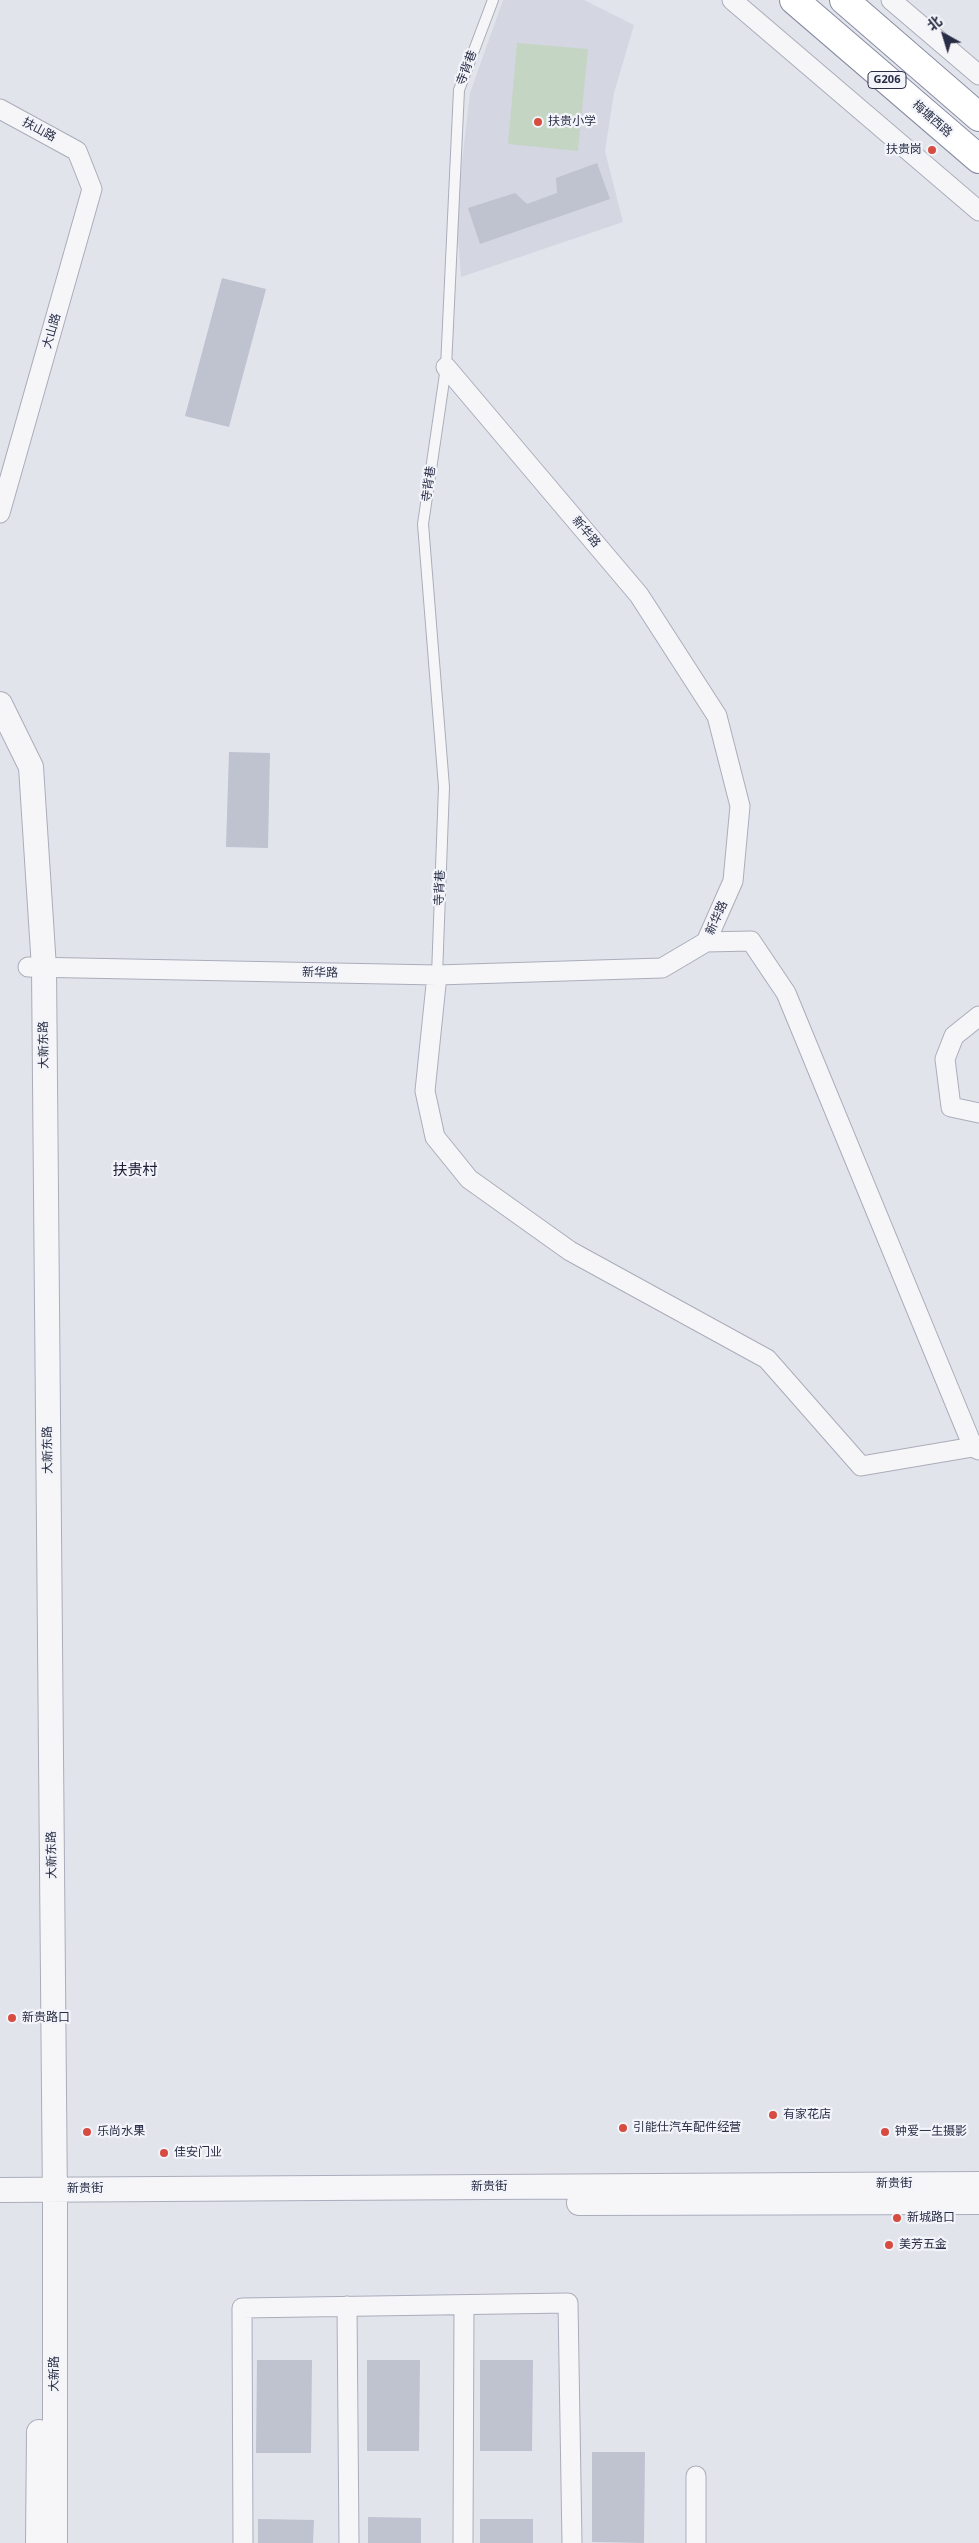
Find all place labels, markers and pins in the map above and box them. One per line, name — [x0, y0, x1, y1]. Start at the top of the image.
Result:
place label: 扶贵小学 — [548, 115, 596, 129]
marker: 扶贵小学 — [532, 116, 544, 128]
place label: 扶贵岗 — [886, 143, 922, 157]
marker: 扶贵岗 — [926, 144, 938, 156]
place label: 新贵路口 — [22, 2011, 70, 2025]
marker: 新贵路口 — [6, 2012, 18, 2024]
place label: 有家花店 — [783, 2108, 831, 2122]
marker: 有家花店 — [767, 2109, 779, 2121]
place label: 引能仕汽车配件经营 — [633, 2121, 741, 2135]
marker: 引能仕汽车配件经营 — [617, 2122, 629, 2134]
place label: 乐尚水果 — [97, 2125, 145, 2139]
place label: 钟爱一生摄影 — [895, 2125, 967, 2139]
marker: 乐尚水果 — [81, 2126, 93, 2138]
marker: 钟爱一生摄影 — [879, 2126, 891, 2138]
place label: 佳安门业 — [174, 2146, 222, 2160]
marker: 佳安门业 — [158, 2147, 170, 2159]
place label: 新城路口 — [907, 2211, 955, 2225]
marker: 新城路口 — [891, 2212, 903, 2224]
place label: 美芳五金 — [899, 2238, 947, 2252]
marker: 美芳五金 — [883, 2239, 895, 2251]

